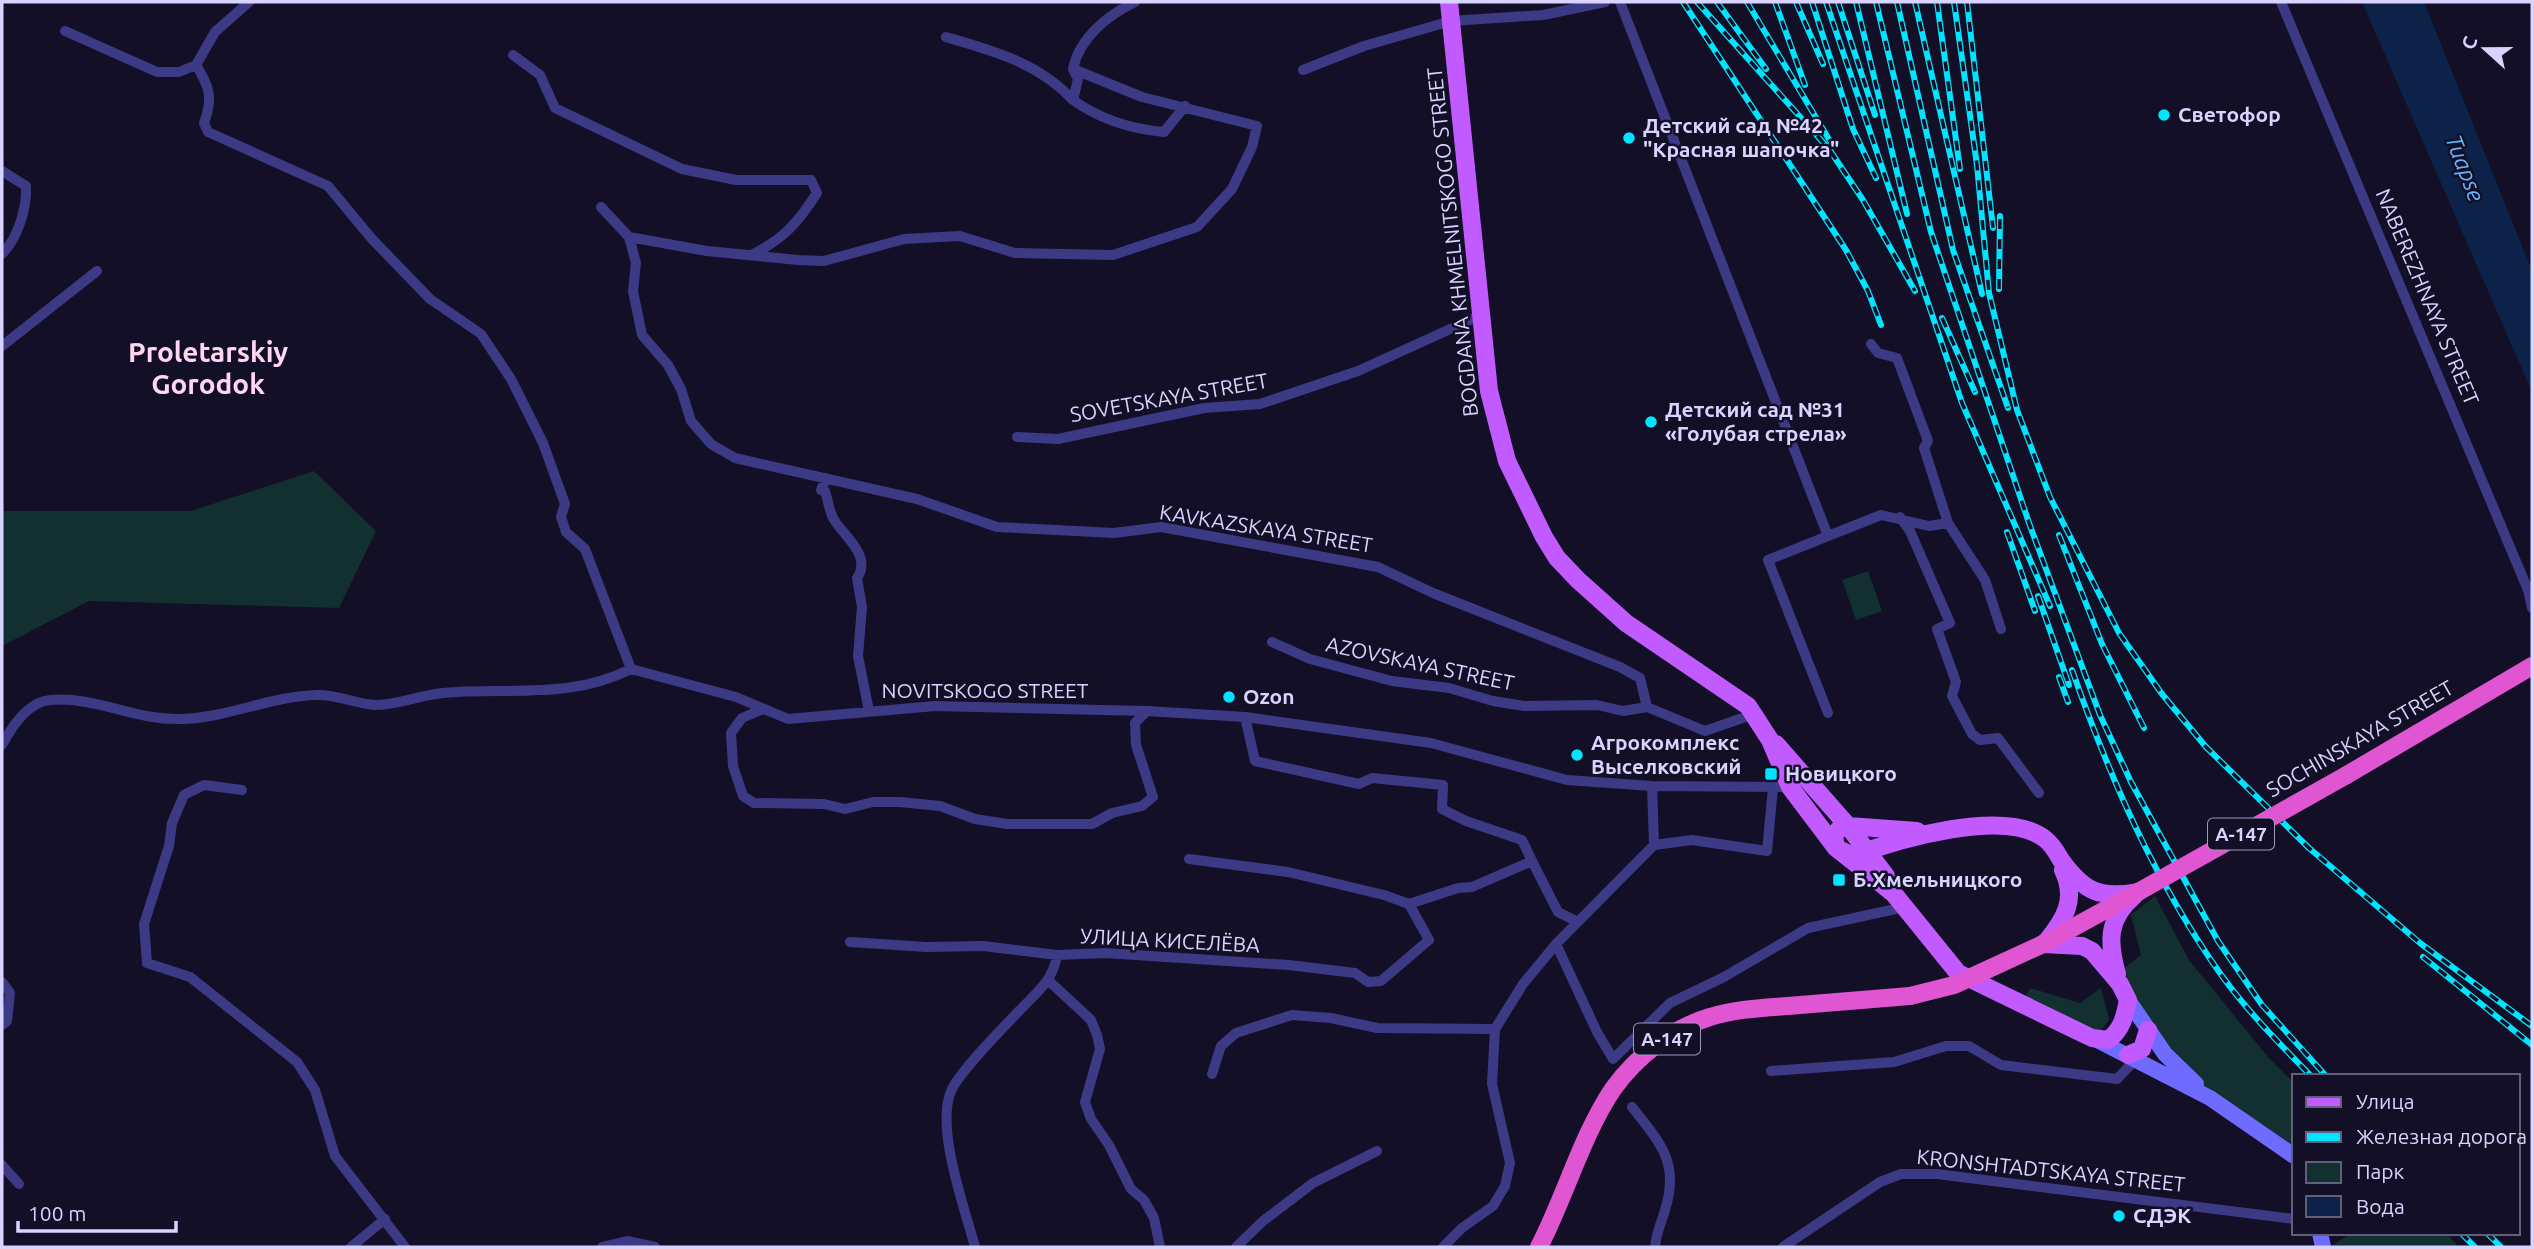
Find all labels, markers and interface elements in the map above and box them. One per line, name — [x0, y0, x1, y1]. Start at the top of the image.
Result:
north arrow — [2450, 14, 2520, 84]
text: С — [2457, 33, 2482, 53]
street label: BOGDANA KHMELNITSKOGO STREET — [1422, 66, 1482, 418]
place label: Светофор — [2178, 102, 2281, 126]
marker: Светофор — [2156, 107, 2172, 123]
place label: Детский сад №42 "Красная шапочка" — [1643, 113, 1840, 161]
marker: Детский сад №42 "Красная шапочка" — [1621, 130, 1637, 146]
water label: Tuapse — [2441, 131, 2490, 205]
street label: NABEREZHNAYA STREET — [2371, 185, 2485, 409]
district label: Proletarskiy Gorodok — [128, 336, 288, 399]
street label: SOVETSKAYA STREET — [1068, 368, 1270, 426]
place label: Детский сад №31 «Голубая стрела» — [1665, 397, 1847, 445]
marker: Детский сад №31 «Голубая стрела» — [1643, 414, 1659, 430]
street label: KAVKAZSKAYA STREET — [1158, 499, 1375, 557]
street label: AZOVSKAYA STREET — [1324, 631, 1517, 695]
street label: SOCHINSKAYA STREET — [2262, 675, 2458, 802]
street label: NOVITSKOGO STREET — [882, 678, 1089, 702]
place label: Ozon — [1243, 684, 1294, 708]
marker: Ozon — [1221, 689, 1237, 705]
place label: Агрокомплекс Выселковский — [1591, 730, 1741, 778]
marker: Агрокомплекс Выселковский — [1569, 747, 1585, 763]
place label: Новицкого — [1785, 761, 1897, 785]
marker: Новицкого — [1763, 766, 1779, 782]
road number: А-147 — [2208, 818, 2274, 849]
place label: Б.Хмельницкого — [1853, 867, 2022, 891]
marker: Б.Хмельницкого — [1831, 872, 1847, 888]
street label: УЛИЦА КИСЕЛЁВА — [1080, 923, 1261, 957]
road number: А-147 — [1634, 1023, 1700, 1054]
legend — [2292, 1074, 2520, 1235]
text: Улица — [2356, 1089, 2414, 1113]
text: Железная дорога — [2356, 1124, 2527, 1148]
street label: KRONSHTADTSKAYA STREET — [1916, 1144, 2187, 1196]
text: Парк — [2356, 1159, 2405, 1183]
scale bar — [18, 1190, 175, 1234]
text: Вода — [2356, 1194, 2405, 1218]
text: 100 m — [28, 1201, 86, 1225]
place label: СДЭК — [2133, 1203, 2191, 1227]
marker: СДЭК — [2111, 1208, 2127, 1224]

